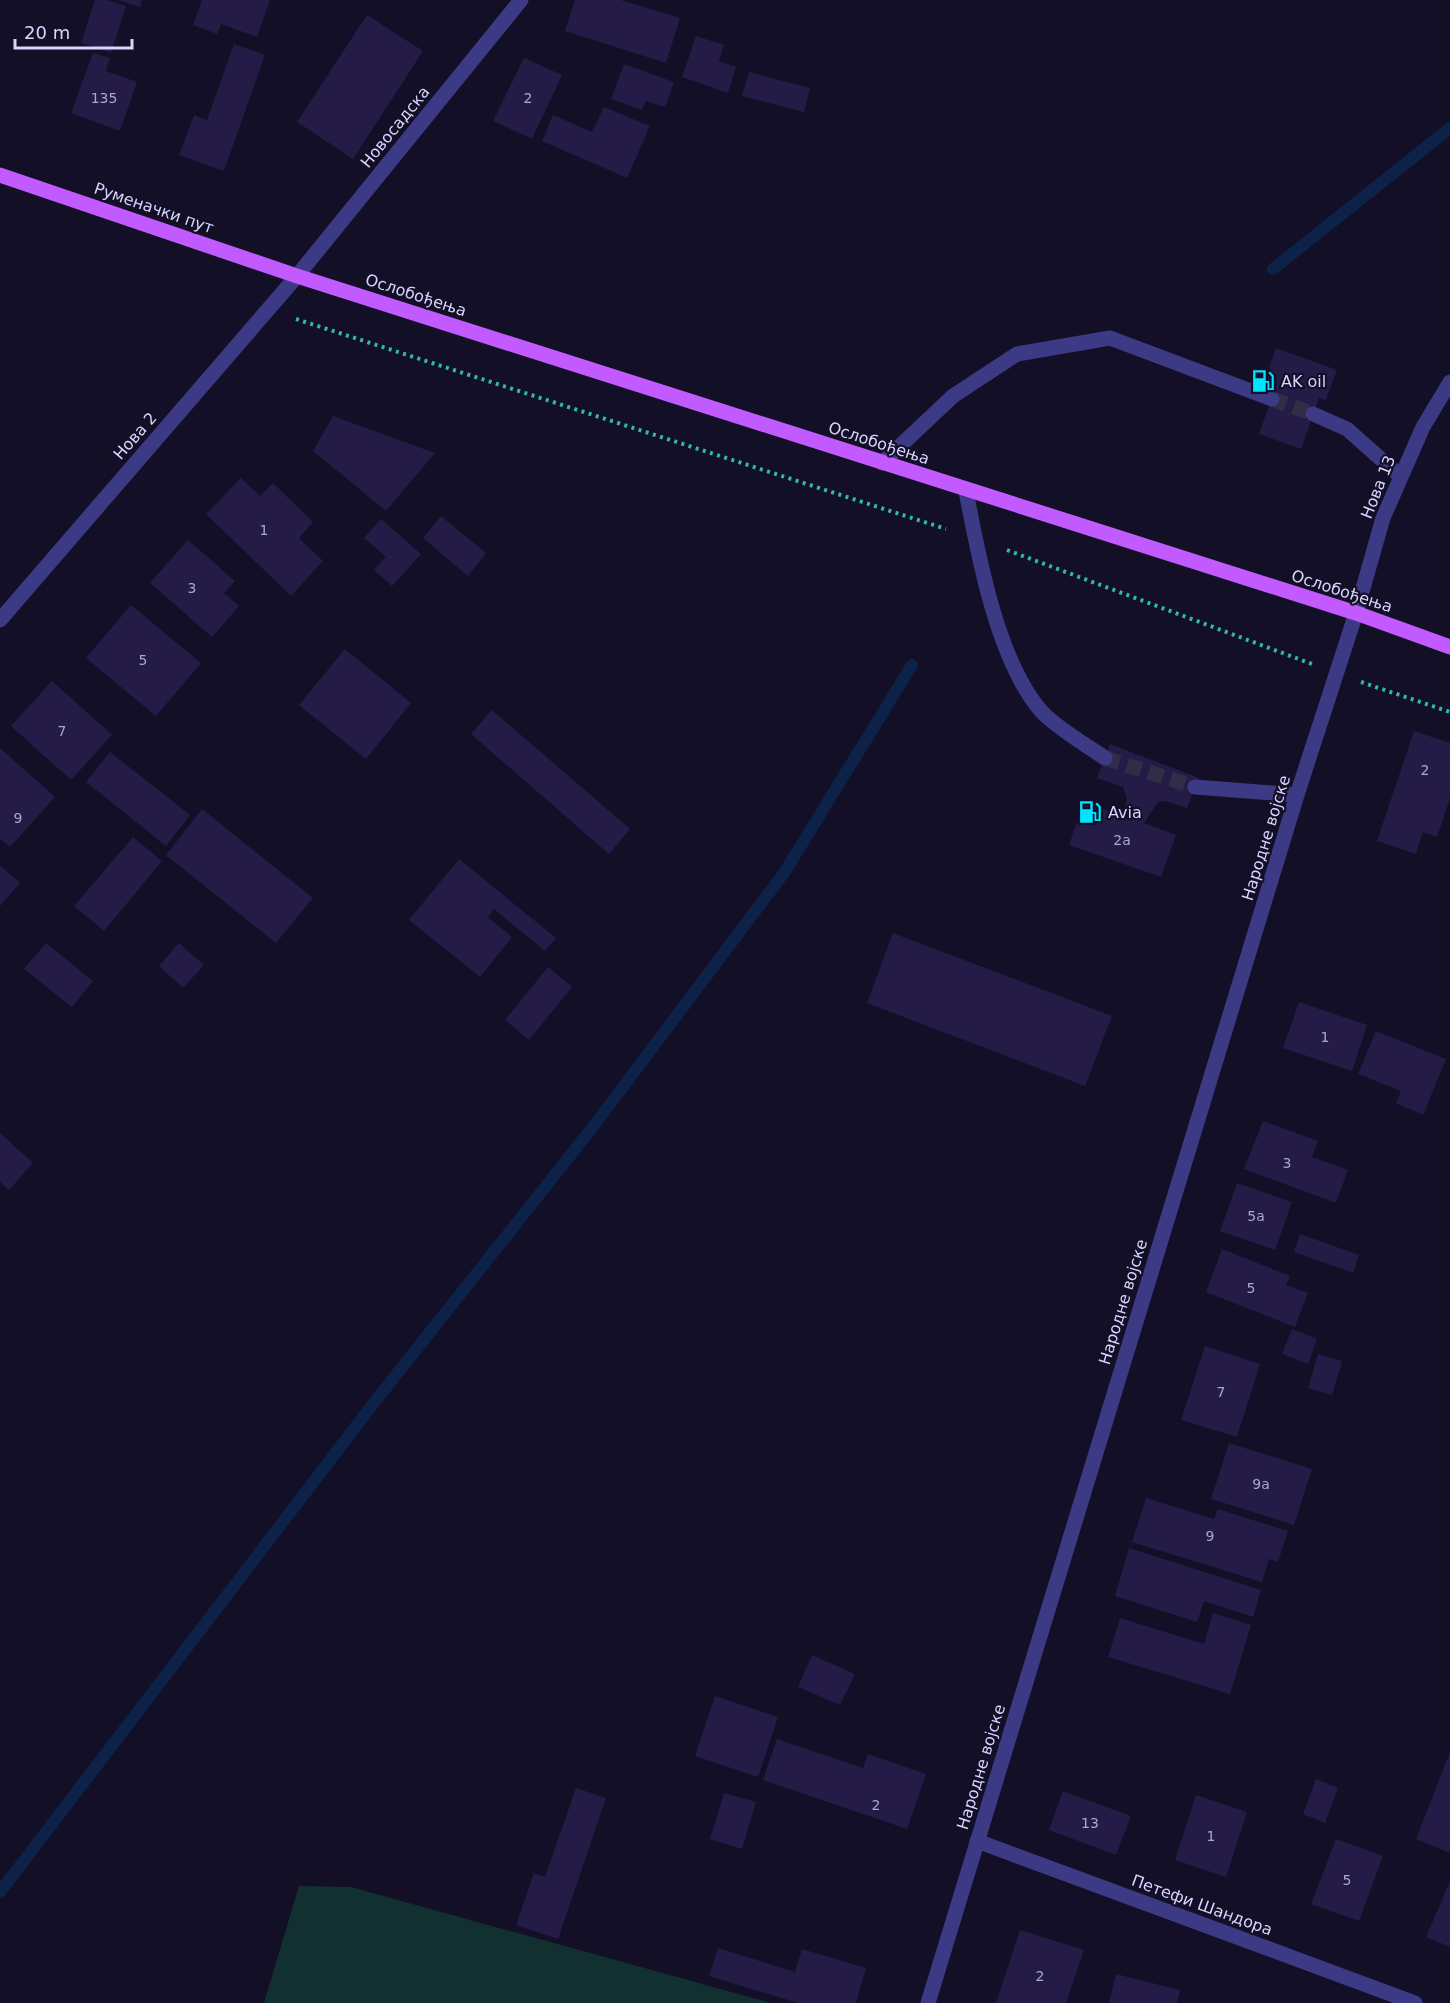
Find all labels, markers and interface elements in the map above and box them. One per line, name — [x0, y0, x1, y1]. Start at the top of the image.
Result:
scale bar — [15, 12, 132, 50]
text: 20 m — [24, 22, 70, 43]
street label: Новосадска — [356, 83, 434, 171]
house number: 135 — [91, 90, 117, 106]
house number: 2 — [524, 90, 532, 106]
street label: Руменачки пут — [92, 179, 216, 237]
street label: Ослобођења — [363, 270, 469, 320]
fuel station icon: AK oil — [1250, 368, 1276, 394]
place label: AK oil — [1281, 372, 1326, 391]
street label: Нова 2 — [109, 409, 161, 463]
street label: Ослобођења — [826, 418, 932, 468]
street label: Нова 13 — [1357, 453, 1399, 521]
house number: 1 — [260, 522, 268, 538]
street label: Ослобођења — [1289, 566, 1395, 616]
house number: 3 — [188, 580, 196, 596]
house number: 5 — [139, 652, 147, 668]
house number: 7 — [58, 723, 66, 739]
house number: 2 — [1421, 762, 1429, 778]
street label: Народне војске — [1238, 773, 1294, 903]
fuel station icon: Avia — [1077, 799, 1103, 825]
place label: Avia — [1108, 803, 1142, 822]
house number: 9 — [14, 810, 22, 826]
house number: 2a — [1113, 832, 1131, 848]
house number: 1 — [1321, 1029, 1329, 1045]
house number: 3 — [1283, 1155, 1291, 1171]
house number: 5a — [1247, 1208, 1265, 1224]
street label: Народне војске — [1095, 1237, 1151, 1367]
house number: 5 — [1247, 1280, 1255, 1296]
house number: 7 — [1217, 1384, 1225, 1400]
house number: 9a — [1252, 1476, 1270, 1492]
house number: 9 — [1206, 1528, 1214, 1544]
street label: Народне војске — [953, 1702, 1009, 1832]
house number: 2 — [872, 1797, 880, 1813]
house number: 13 — [1081, 1815, 1099, 1831]
house number: 1 — [1207, 1828, 1215, 1844]
street label: Петефи Шандора — [1129, 1871, 1275, 1939]
house number: 5 — [1343, 1872, 1351, 1888]
house number: 2 — [1036, 1968, 1044, 1984]

